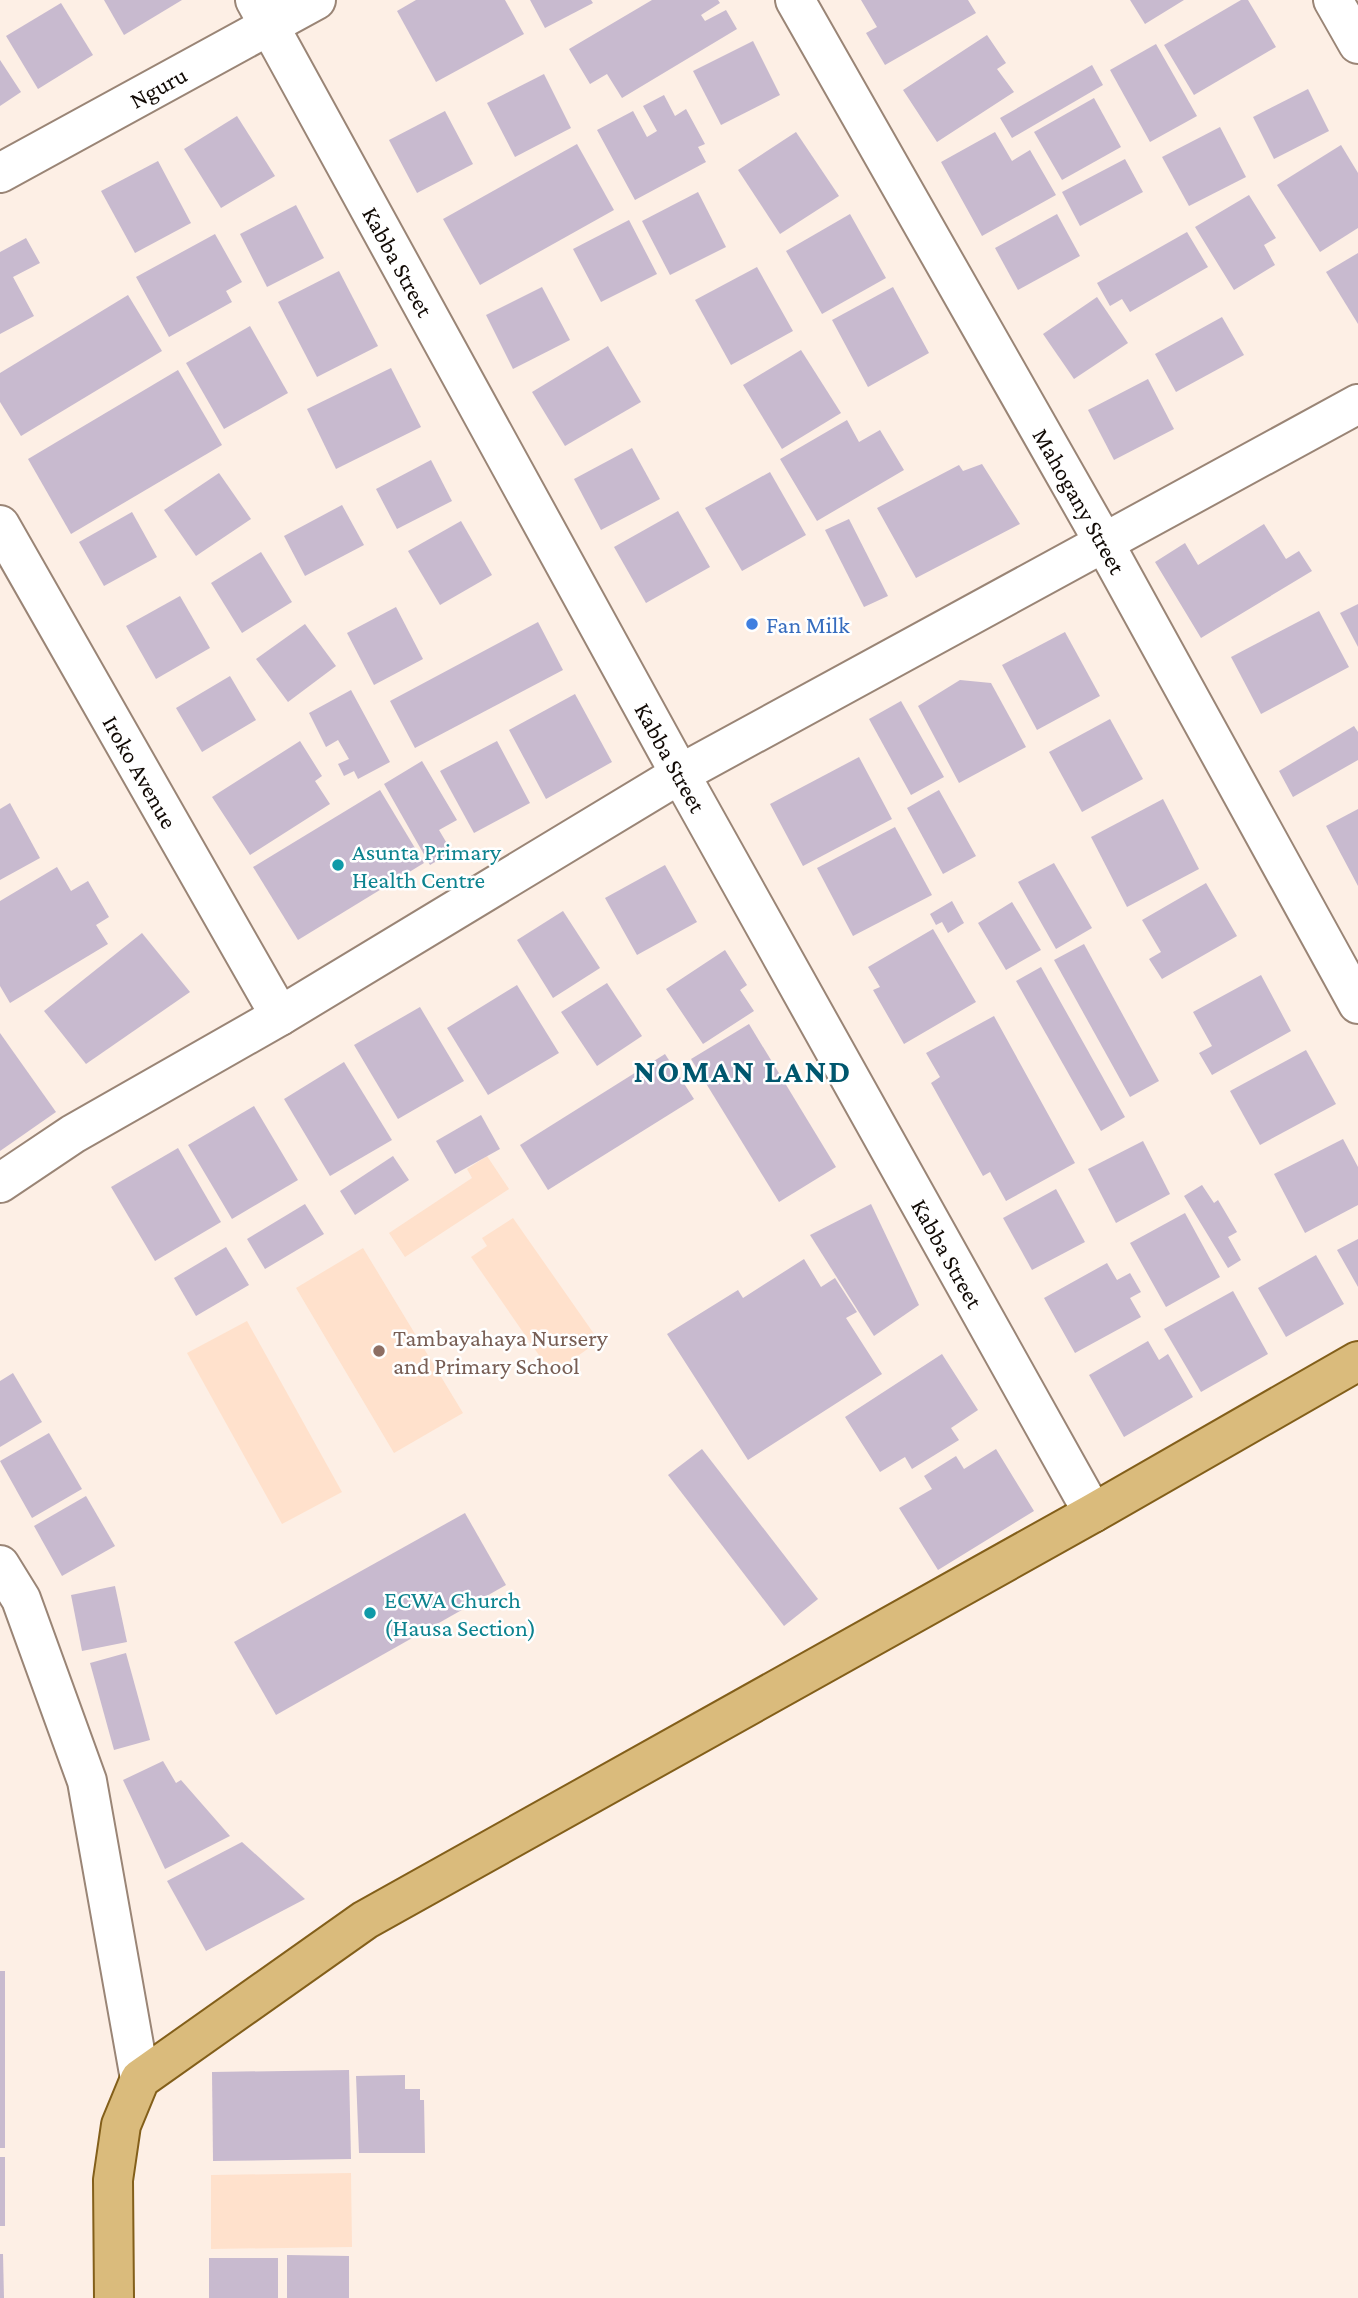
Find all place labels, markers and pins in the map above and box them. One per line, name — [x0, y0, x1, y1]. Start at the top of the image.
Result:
place label: Fan Milk — [766, 611, 850, 638]
marker: Fan Milk — [744, 616, 760, 632]
place label: Asunta Primary Health Centre — [352, 838, 502, 893]
marker: Asunta Primary Health Centre — [330, 857, 346, 873]
place label: Tambayahaya Nursery and Primary School — [393, 1324, 609, 1379]
marker: Tambayahaya Nursery and Primary School — [371, 1343, 387, 1359]
place label: ECWA Church (Hausa Section) — [384, 1586, 536, 1642]
marker: ECWA Church (Hausa Section) — [362, 1605, 378, 1621]

